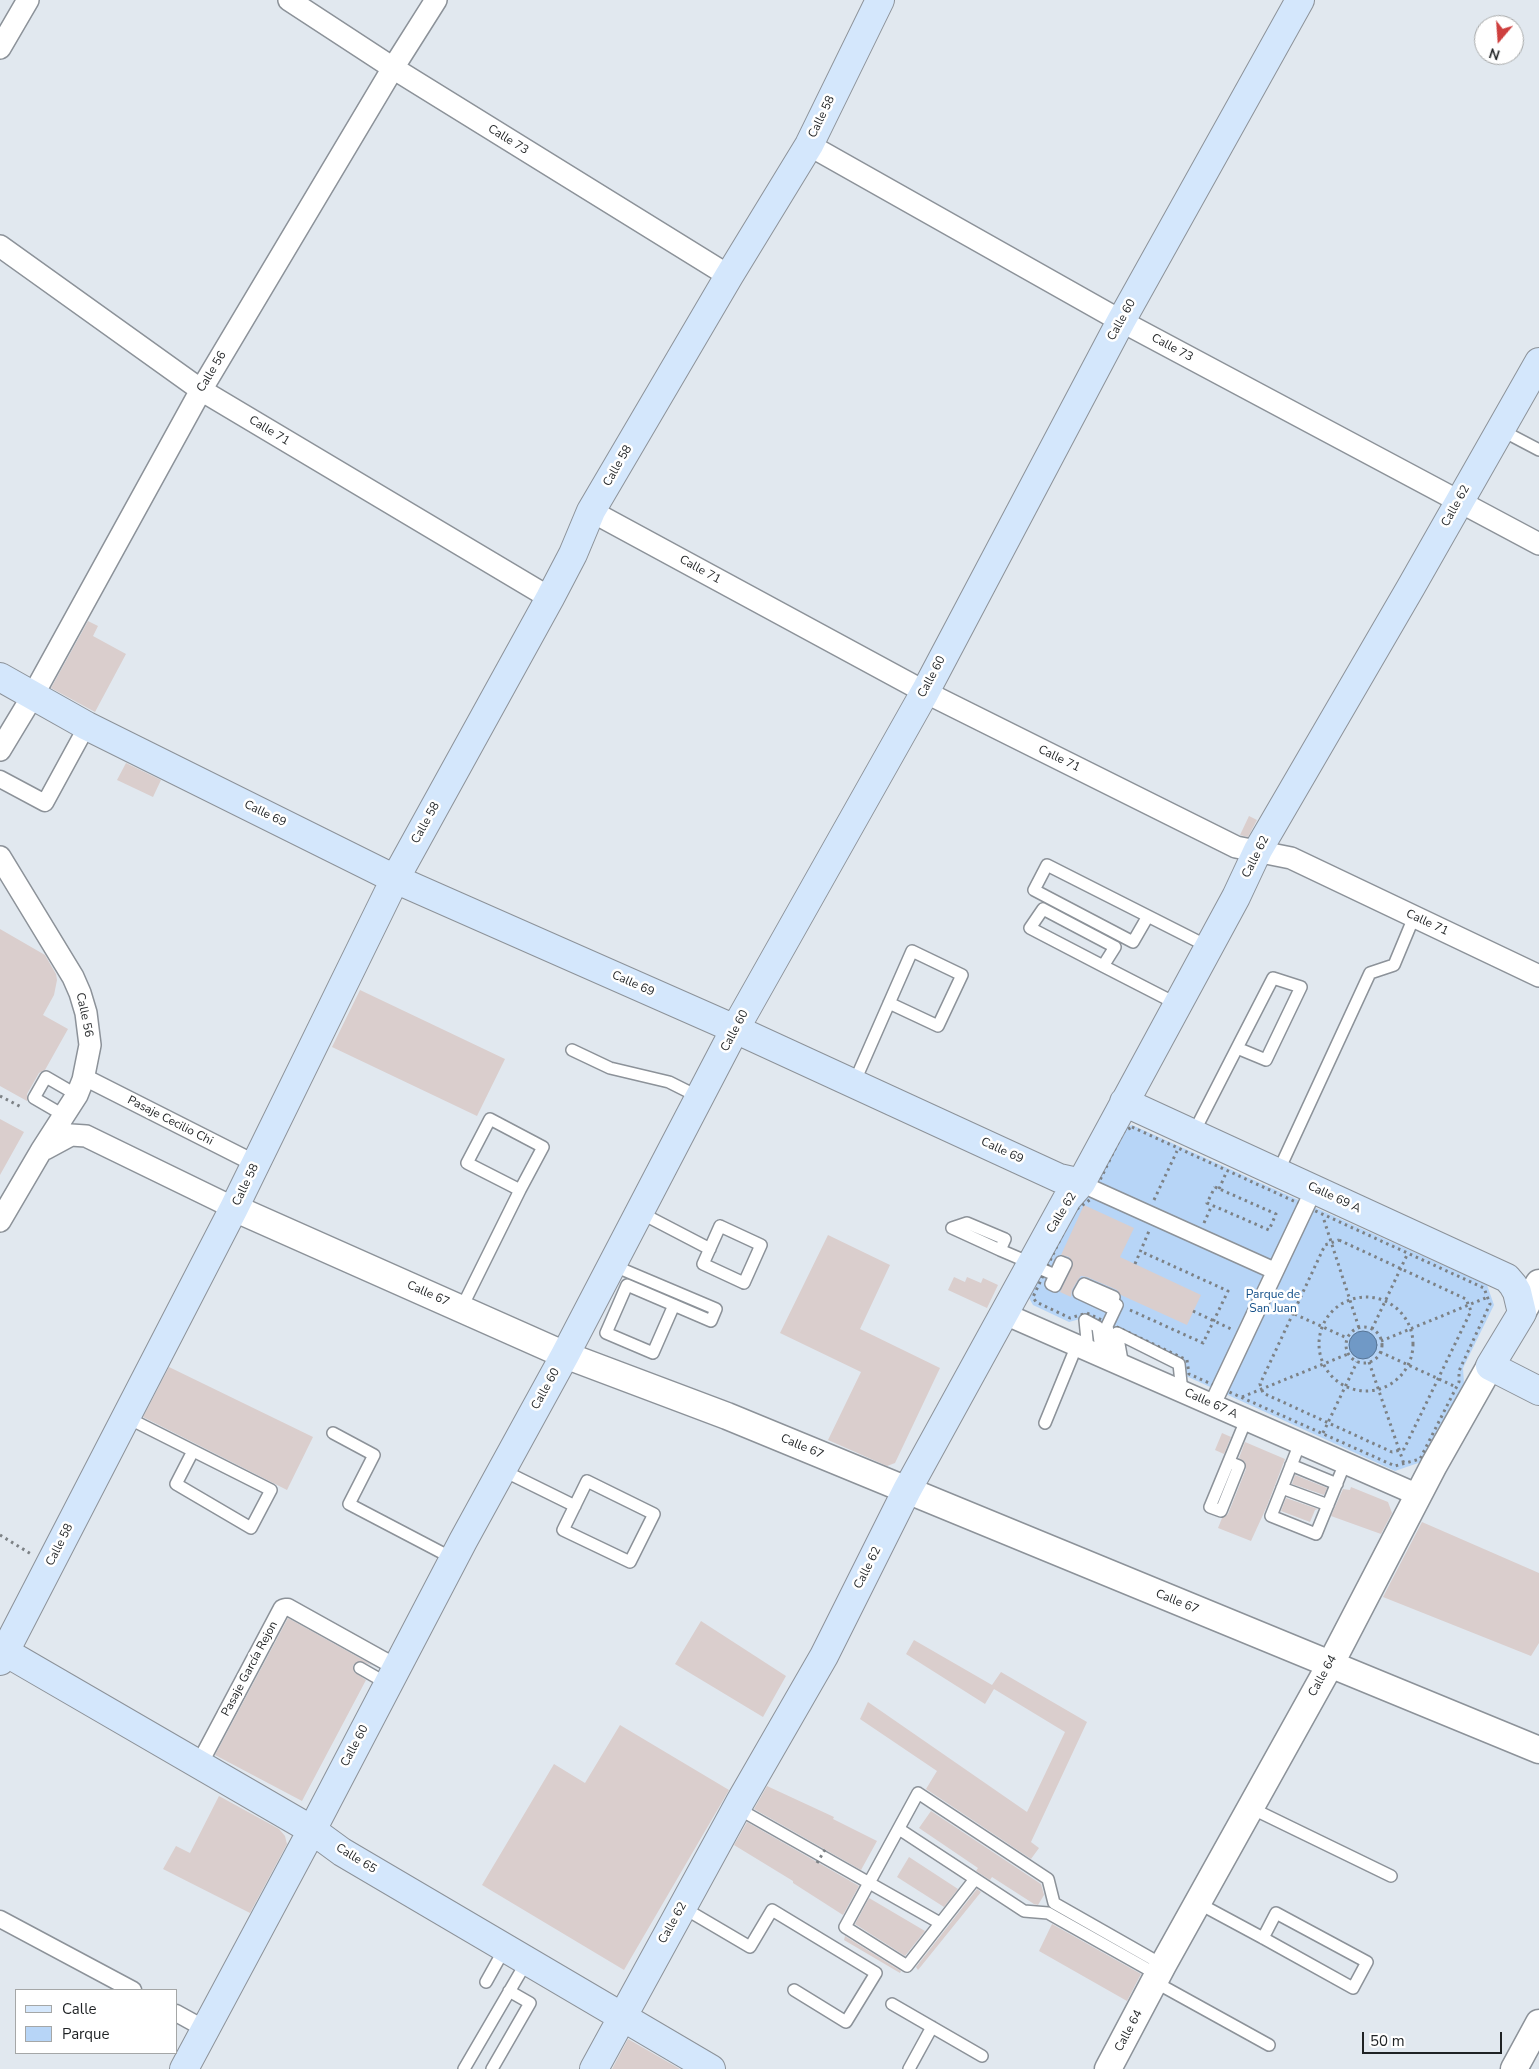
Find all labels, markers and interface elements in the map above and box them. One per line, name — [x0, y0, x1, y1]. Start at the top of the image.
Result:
north arrow — [1474, 15, 1524, 65]
text: N — [1487, 43, 1502, 64]
street label: Calle 58 — [806, 94, 838, 140]
street label: Calle 73 — [485, 122, 531, 158]
street label: Calle 60 — [1105, 297, 1139, 343]
street label: Calle 73 — [1149, 331, 1195, 365]
street label: Calle 56 — [194, 349, 230, 395]
street label: Calle 71 — [246, 413, 292, 449]
street label: Calle 58 — [600, 443, 636, 489]
street label: Calle 62 — [1439, 483, 1473, 529]
street label: Calle 71 — [677, 553, 723, 587]
street label: Calle 60 — [915, 654, 949, 700]
street label: Calle 71 — [1036, 743, 1082, 775]
street label: Calle 69 — [242, 798, 288, 830]
street label: Calle 58 — [409, 800, 443, 846]
street label: Calle 62 — [1239, 834, 1273, 880]
street label: Calle 71 — [1403, 907, 1451, 939]
street label: Calle 69 — [609, 968, 657, 1000]
street label: Calle 56 — [72, 991, 96, 1039]
street label: Calle 60 — [718, 1008, 752, 1054]
street label: Pasaje Cecilio Chi — [125, 1093, 215, 1149]
street label: Calle 69 — [978, 1135, 1026, 1167]
street label: Calle 58 — [230, 1162, 262, 1208]
street label: Calle 69 A — [1305, 1179, 1363, 1217]
street label: Calle 62 — [1044, 1190, 1080, 1236]
street label: Calle 67 — [404, 1278, 452, 1310]
park label: Parque de San Juan — [1246, 1288, 1300, 1316]
street label: Calle 60 — [529, 1366, 563, 1412]
street label: Calle 67 A — [1182, 1386, 1240, 1422]
street label: Calle 67 — [778, 1432, 826, 1462]
street label: Calle 58 — [43, 1522, 77, 1568]
street label: Calle 62 — [851, 1545, 885, 1591]
street label: Calle 67 — [1153, 1587, 1201, 1617]
street label: Pasaje García Rejon — [219, 1619, 281, 1719]
street label: Calle 64 — [1306, 1653, 1340, 1699]
street label: Calle 60 — [338, 1723, 372, 1769]
street label: Calle 65 — [333, 1841, 379, 1877]
street label: Calle 62 — [656, 1900, 690, 1946]
legend — [15, 1989, 178, 2054]
text: Calle — [62, 1999, 97, 2019]
street label: Calle 64 — [1112, 2008, 1146, 2054]
scale bar — [1364, 2022, 1504, 2054]
text: Parque — [62, 2024, 110, 2044]
text: 50 m — [1370, 2031, 1405, 2051]

